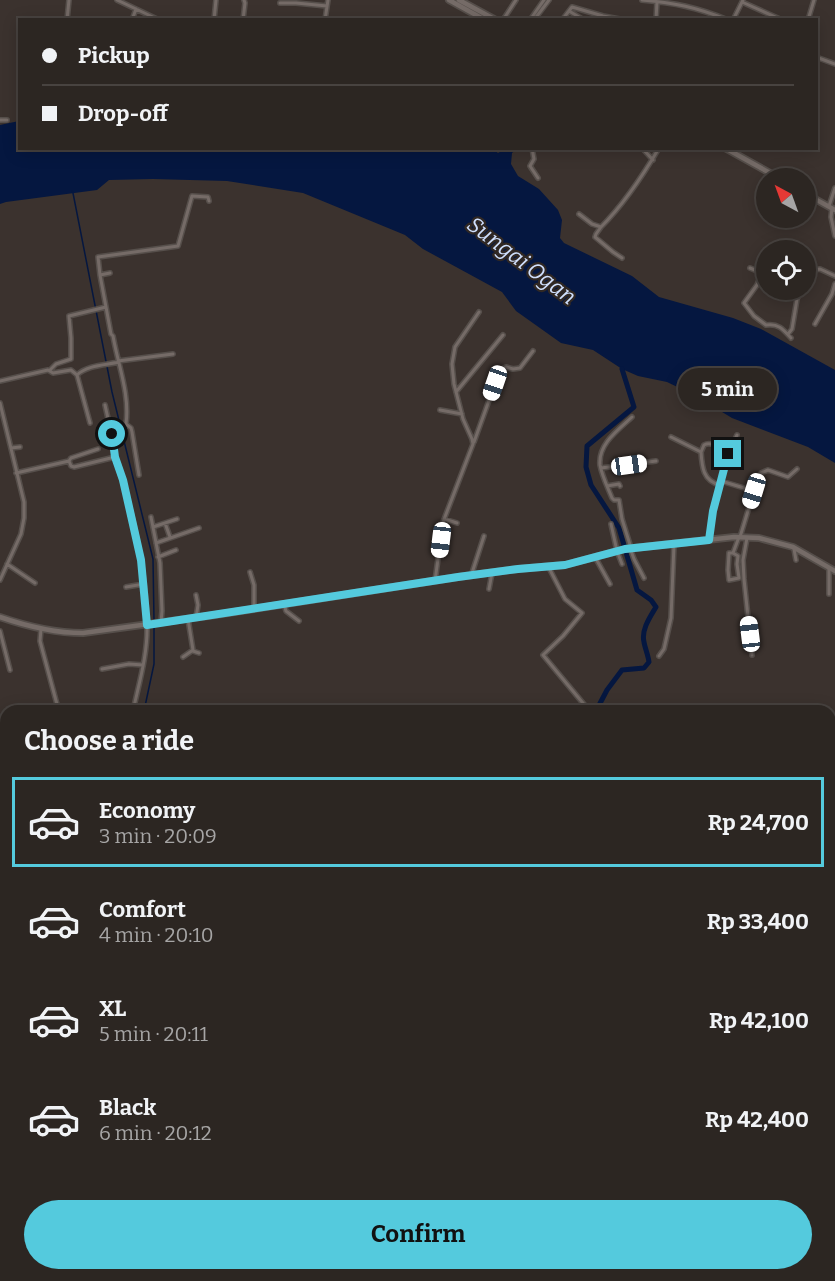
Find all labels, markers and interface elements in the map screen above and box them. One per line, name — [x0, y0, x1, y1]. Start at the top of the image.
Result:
text: Pickup — [78, 42, 150, 69]
text: Drop-off — [78, 100, 168, 127]
north arrow — [756, 168, 816, 228]
map controls — [756, 168, 816, 300]
water label: Sungai Ogan — [462, 211, 582, 310]
button: locate — [756, 240, 816, 300]
car — [481, 363, 509, 403]
callout: 5 min — [678, 367, 777, 409]
text: 5 min — [701, 377, 754, 401]
route start — [98, 420, 125, 447]
route end — [714, 440, 741, 467]
car — [610, 454, 648, 476]
car — [740, 471, 768, 511]
car — [430, 521, 452, 559]
car — [739, 615, 761, 653]
text: Choose a ride — [24, 725, 194, 757]
icon: car — [27, 795, 81, 849]
text: Economy — [99, 797, 195, 824]
text: Rp 24,700 — [708, 809, 809, 836]
text: 3 min · 20:09 — [99, 824, 217, 848]
icon: car — [27, 894, 81, 948]
text: Comfort — [99, 896, 186, 923]
text: Rp 33,400 — [707, 908, 809, 935]
text: 4 min · 20:10 — [99, 923, 213, 947]
icon: car — [27, 993, 81, 1047]
text: XL — [99, 995, 126, 1022]
text: Rp 42,100 — [709, 1007, 809, 1034]
text: 5 min · 20:11 — [99, 1022, 208, 1046]
icon: car — [27, 1092, 81, 1146]
text: Black — [99, 1094, 156, 1121]
text: Rp 42,400 — [705, 1106, 809, 1133]
text: 6 min · 20:12 — [99, 1121, 212, 1145]
button: Confirm — [24, 1200, 812, 1269]

